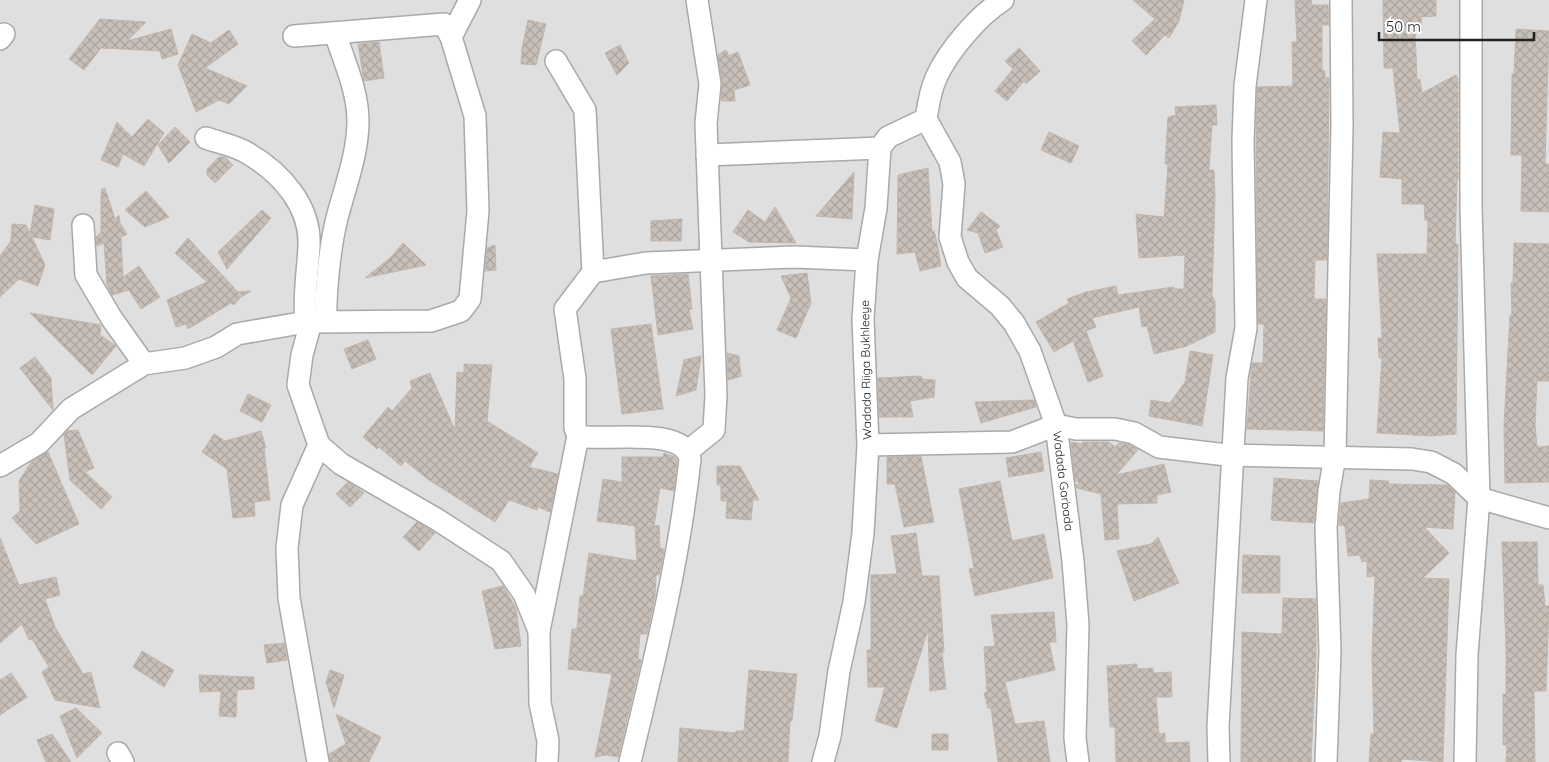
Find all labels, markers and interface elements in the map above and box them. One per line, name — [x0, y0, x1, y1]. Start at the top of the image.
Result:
scale bar — [1379, 10, 1534, 42]
text: 50 m — [1386, 17, 1421, 36]
street label: Wadada Riiga Bukhleeye — [857, 300, 874, 440]
street label: Wadada Garbada — [1050, 430, 1077, 532]

